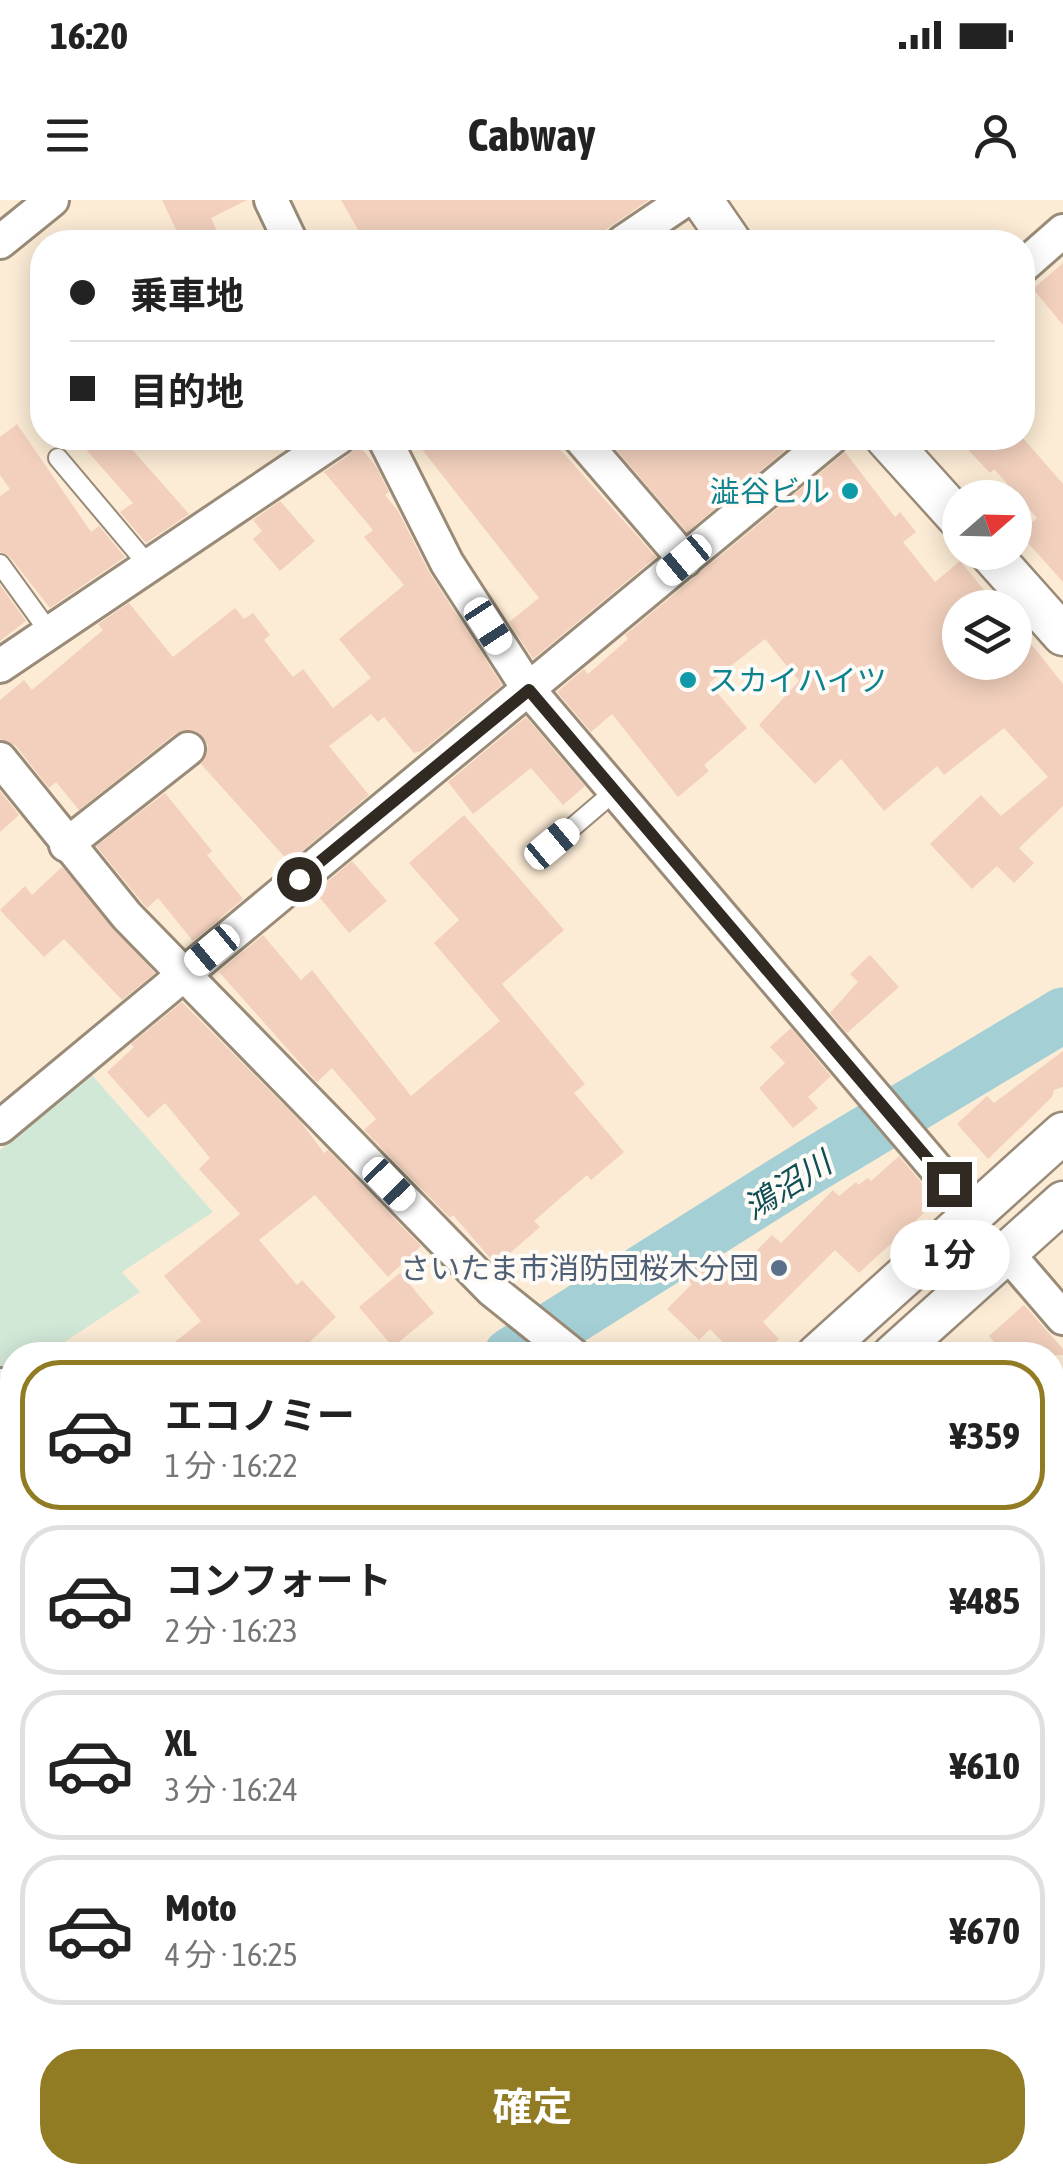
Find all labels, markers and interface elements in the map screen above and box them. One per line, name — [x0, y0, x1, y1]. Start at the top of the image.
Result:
text: 16:20 — [50, 14, 128, 57]
icon: menu — [40, 108, 95, 163]
icon: person — [968, 108, 1023, 163]
text: Cabway — [468, 109, 595, 161]
text: 乗車地 — [130, 274, 244, 317]
text: 目的地 — [130, 370, 244, 413]
place label: 澁谷ビル — [710, 474, 830, 508]
marker: 澁谷ビル — [839, 480, 861, 502]
north arrow — [942, 480, 1032, 570]
map controls — [942, 480, 1032, 680]
car — [651, 529, 717, 591]
button: layers — [942, 590, 1032, 680]
car — [459, 593, 517, 659]
place label: スカイハイツ — [708, 663, 887, 697]
marker: スカイハイツ — [677, 669, 699, 691]
car — [519, 813, 585, 875]
route start — [277, 857, 322, 902]
car — [179, 919, 245, 981]
water label: 鴻沼川 — [736, 1142, 840, 1226]
car — [357, 1152, 421, 1216]
route end — [927, 1162, 972, 1207]
callout: 1 分 — [889, 1219, 1009, 1289]
text: 1 分 — [924, 1236, 976, 1273]
place label: さいたま市消防団桜木分団 — [400, 1251, 759, 1285]
marker: さいたま市消防団桜木分団 — [768, 1257, 790, 1279]
icon: car — [45, 1390, 135, 1480]
text: エコノミー — [165, 1394, 355, 1437]
text: ¥359 — [950, 1414, 1020, 1457]
text: 1 分 · 16:22 — [165, 1447, 298, 1484]
icon: car — [45, 1555, 135, 1645]
text: コンフォート — [165, 1559, 392, 1602]
text: ¥485 — [950, 1579, 1020, 1622]
text: 2 分 · 16:23 — [165, 1612, 298, 1649]
icon: car — [45, 1720, 135, 1810]
text: XL — [165, 1721, 197, 1764]
text: ¥610 — [950, 1744, 1020, 1787]
text: 3 分 · 16:24 — [165, 1771, 298, 1808]
icon: car — [45, 1885, 135, 1975]
text: Moto — [165, 1886, 237, 1929]
text: ¥670 — [950, 1909, 1020, 1952]
text: 4 分 · 16:25 — [165, 1936, 298, 1973]
button: 確定 — [40, 2049, 1025, 2164]

